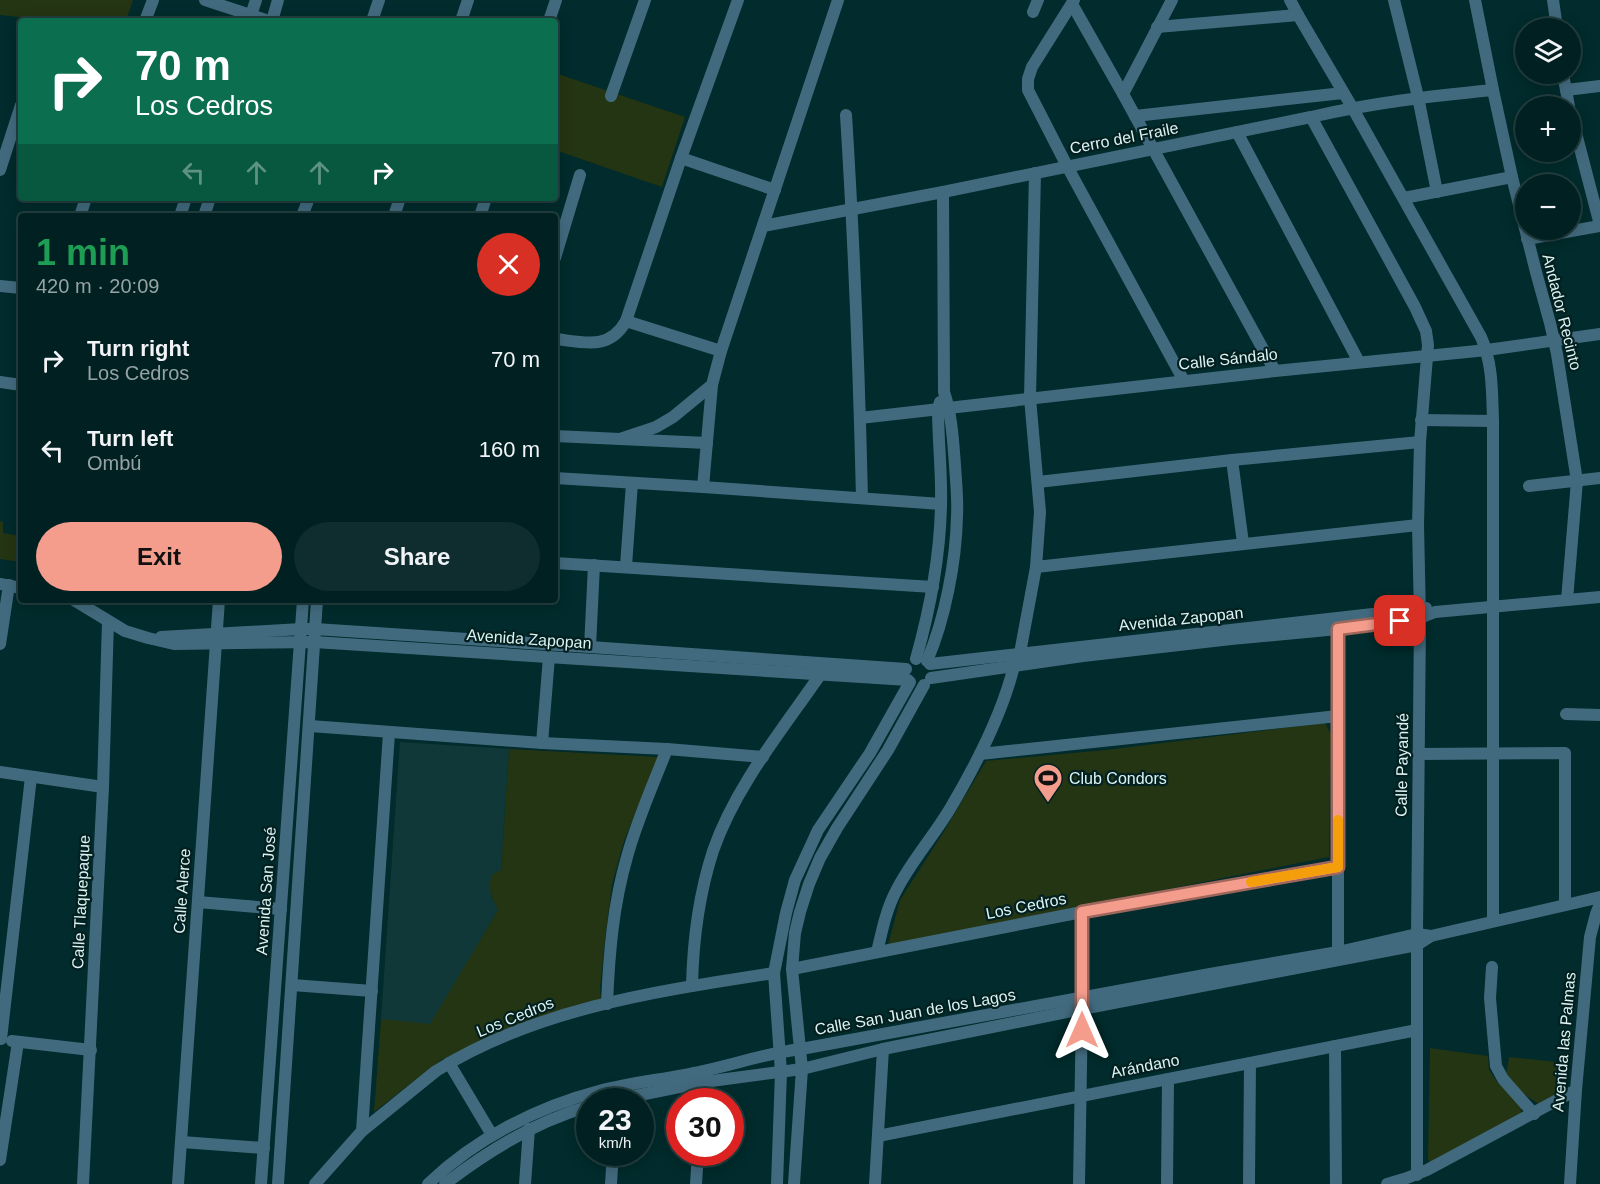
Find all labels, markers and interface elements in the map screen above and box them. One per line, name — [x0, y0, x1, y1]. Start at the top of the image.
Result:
map controls — [1515, 18, 1581, 240]
button: layers — [1515, 18, 1581, 84]
icon: right — [36, 42, 114, 120]
text: 70 m — [135, 42, 231, 89]
text: Los Cedros — [135, 91, 273, 121]
button: + — [1515, 96, 1581, 162]
street label: Cerro del Fraile — [1068, 119, 1180, 157]
icon: left — [177, 156, 210, 189]
icon: ahead — [240, 156, 273, 189]
icon: ahead — [303, 156, 336, 189]
icon: right — [366, 156, 399, 189]
button: − — [1515, 174, 1581, 240]
text: 1 min — [36, 232, 130, 273]
button: close — [477, 233, 540, 296]
street label: Andador Recinto — [1539, 252, 1585, 372]
text: 420 m · 20:09 — [36, 275, 159, 297]
text: Turn right — [87, 336, 189, 361]
icon: right — [36, 344, 69, 377]
street label: Calle Sándalo — [1178, 345, 1279, 373]
text: 70 m — [491, 347, 540, 372]
text: Los Cedros — [87, 362, 189, 384]
text: Turn left — [87, 426, 173, 451]
icon: left — [36, 434, 69, 467]
text: 160 m — [479, 437, 540, 462]
text: Ombú — [87, 452, 141, 474]
button: Exit — [36, 522, 282, 591]
button: Share — [294, 522, 540, 591]
pin — [1374, 595, 1425, 646]
street label: Avenida Zapopan — [1118, 604, 1244, 634]
icon: arrive — [1383, 604, 1416, 637]
street label: Avenida Zapopan — [466, 626, 592, 652]
street label: Calle Payandé — [1393, 713, 1411, 817]
sports icon: Club Condors — [1032, 762, 1064, 804]
place label: Club Condors — [1069, 770, 1167, 787]
street label: Avenida San José — [253, 826, 279, 956]
street label: Calle Tlaquepaque — [69, 835, 93, 969]
street label: Calle Alerce — [171, 848, 193, 934]
street label: Los Cedros — [984, 890, 1068, 922]
street label: Avenida las Palmas — [1549, 971, 1579, 1113]
street label: Calle San Juan de los Lagos — [813, 986, 1017, 1038]
street label: Los Cedros — [474, 994, 556, 1040]
position arrow — [1050, 998, 1114, 1062]
street label: Arándano — [1109, 1051, 1181, 1081]
speed limit sign: 30 — [666, 1088, 744, 1166]
text: 23 — [598, 1103, 632, 1136]
text: km/h — [599, 1134, 631, 1151]

